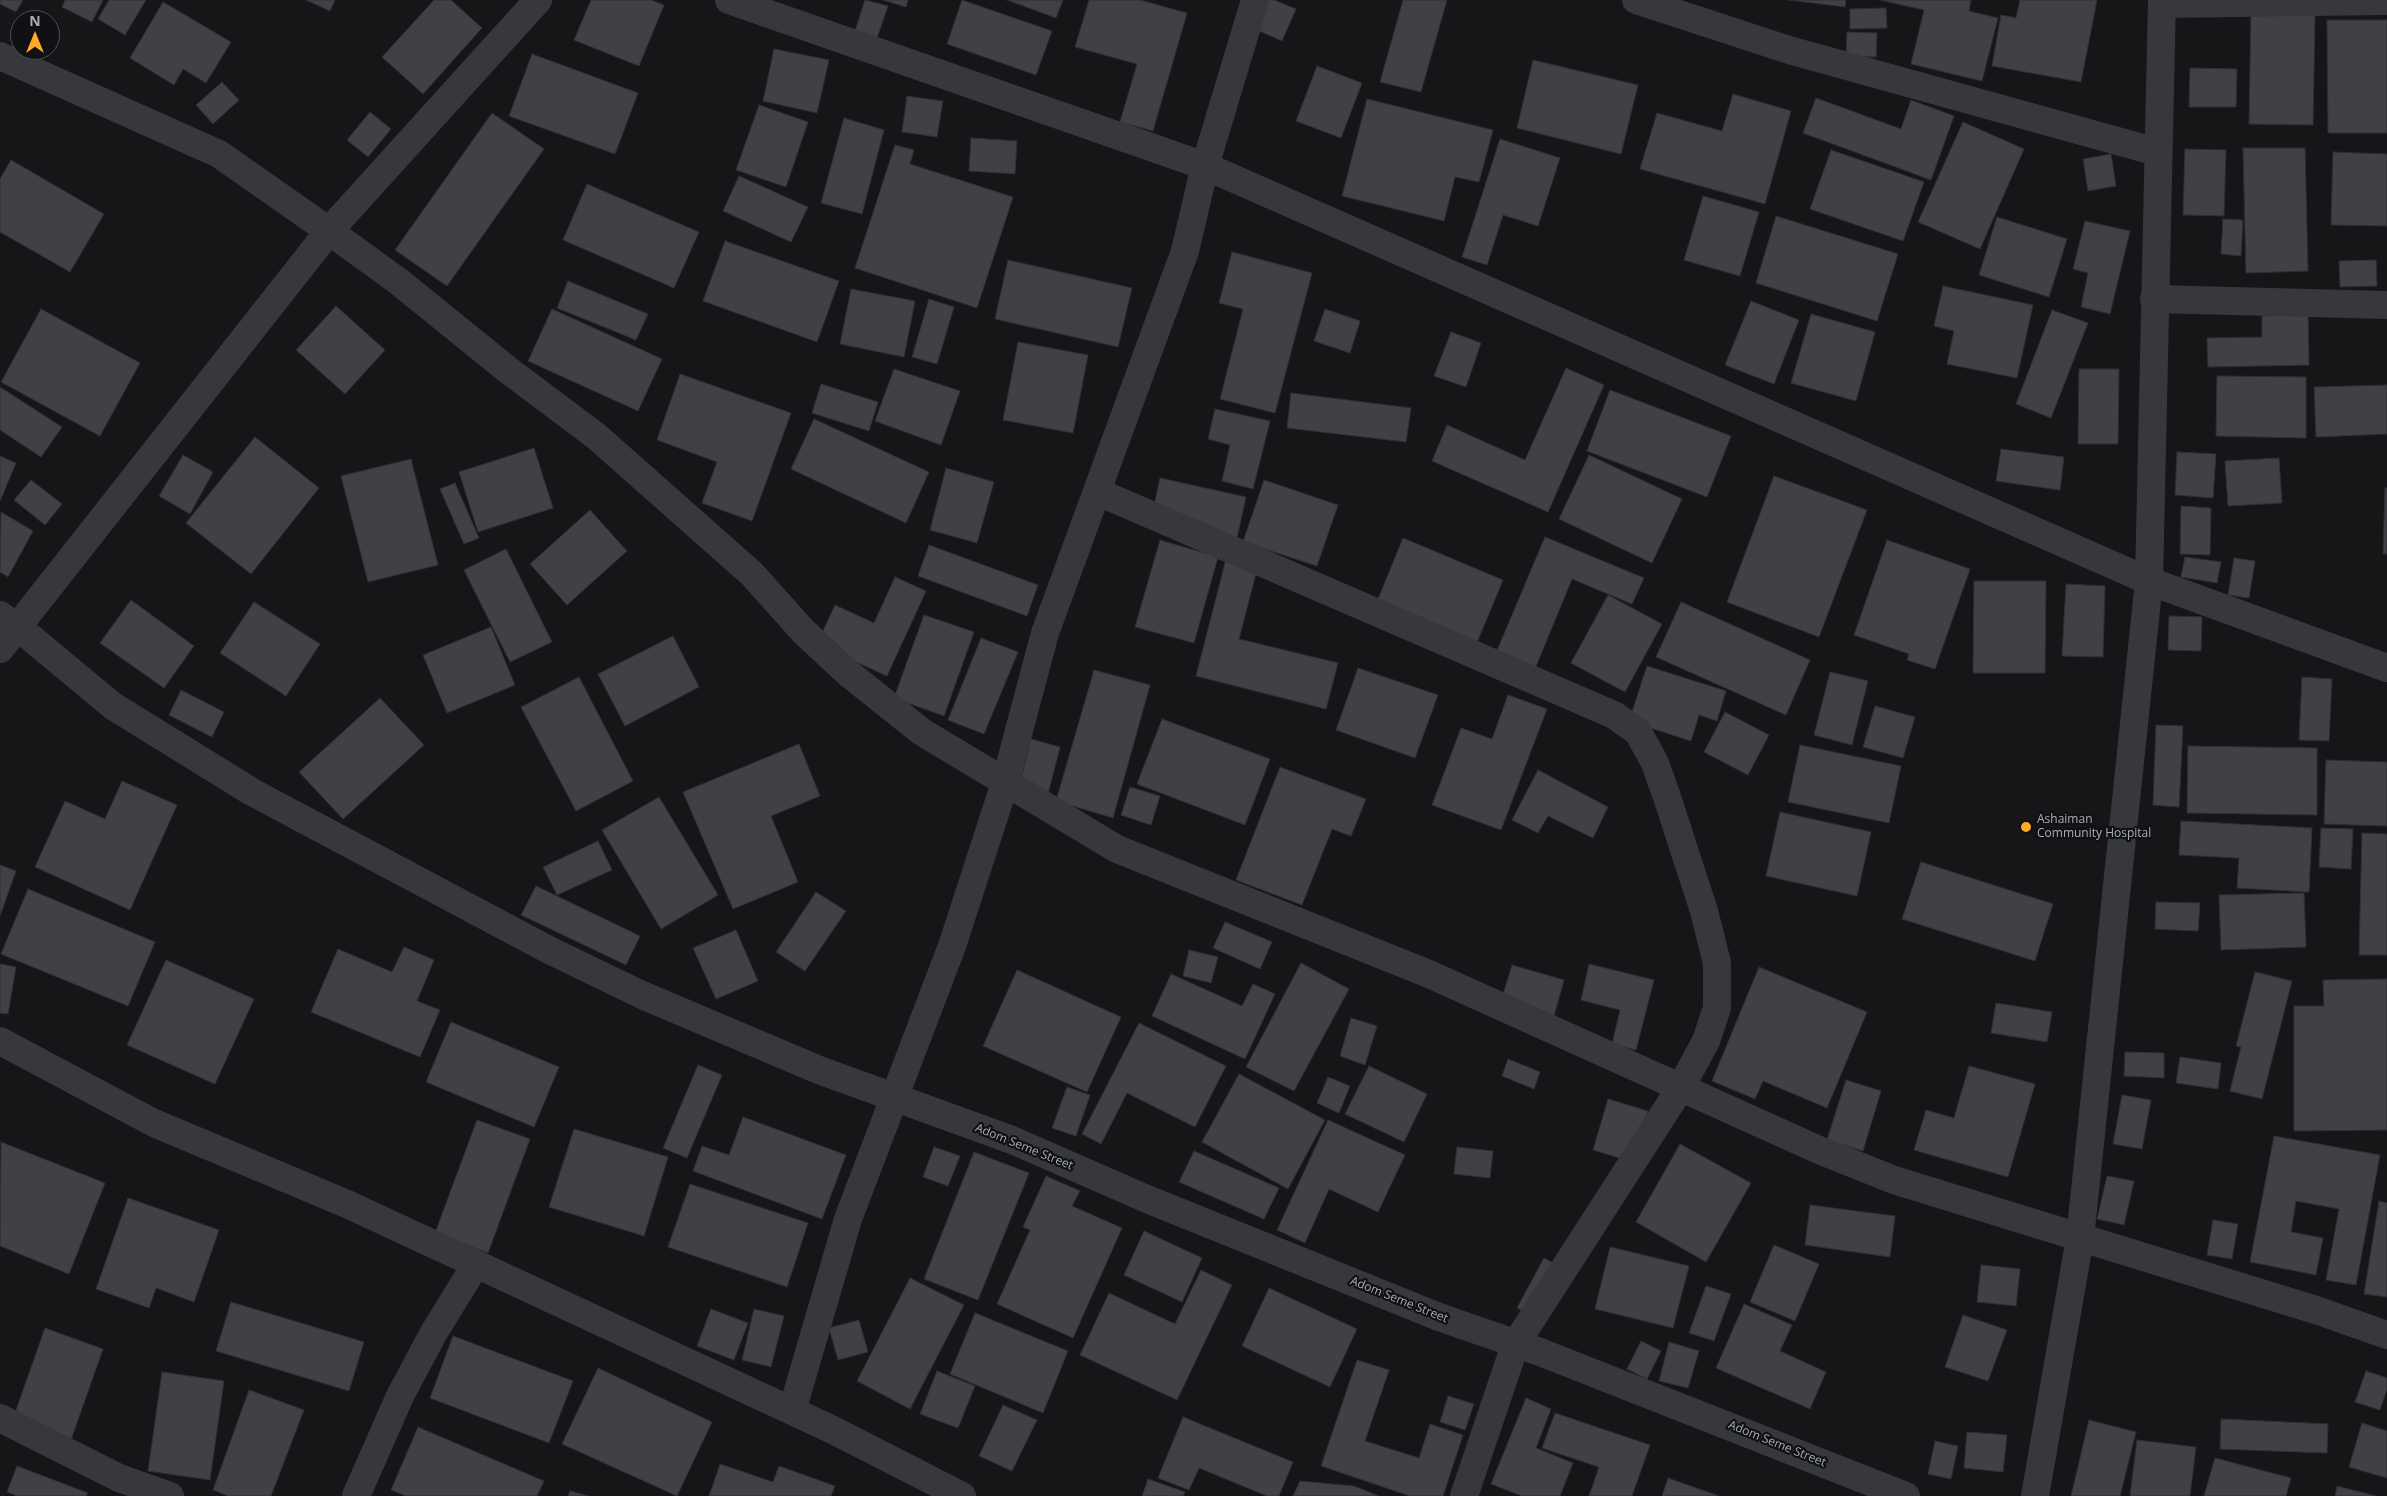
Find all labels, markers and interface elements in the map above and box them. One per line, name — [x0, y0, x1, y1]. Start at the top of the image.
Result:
north arrow — [10, 10, 60, 60]
text: N — [29, 11, 41, 30]
place label: Ashaiman Community Hospital — [2037, 813, 2151, 841]
marker: Ashaiman Community Hospital — [2019, 820, 2033, 834]
street label: Adom Seme Street — [973, 1121, 1075, 1173]
street label: Adom Seme Street — [1348, 1274, 1450, 1326]
street label: Adom Seme Street — [1726, 1418, 1828, 1470]

